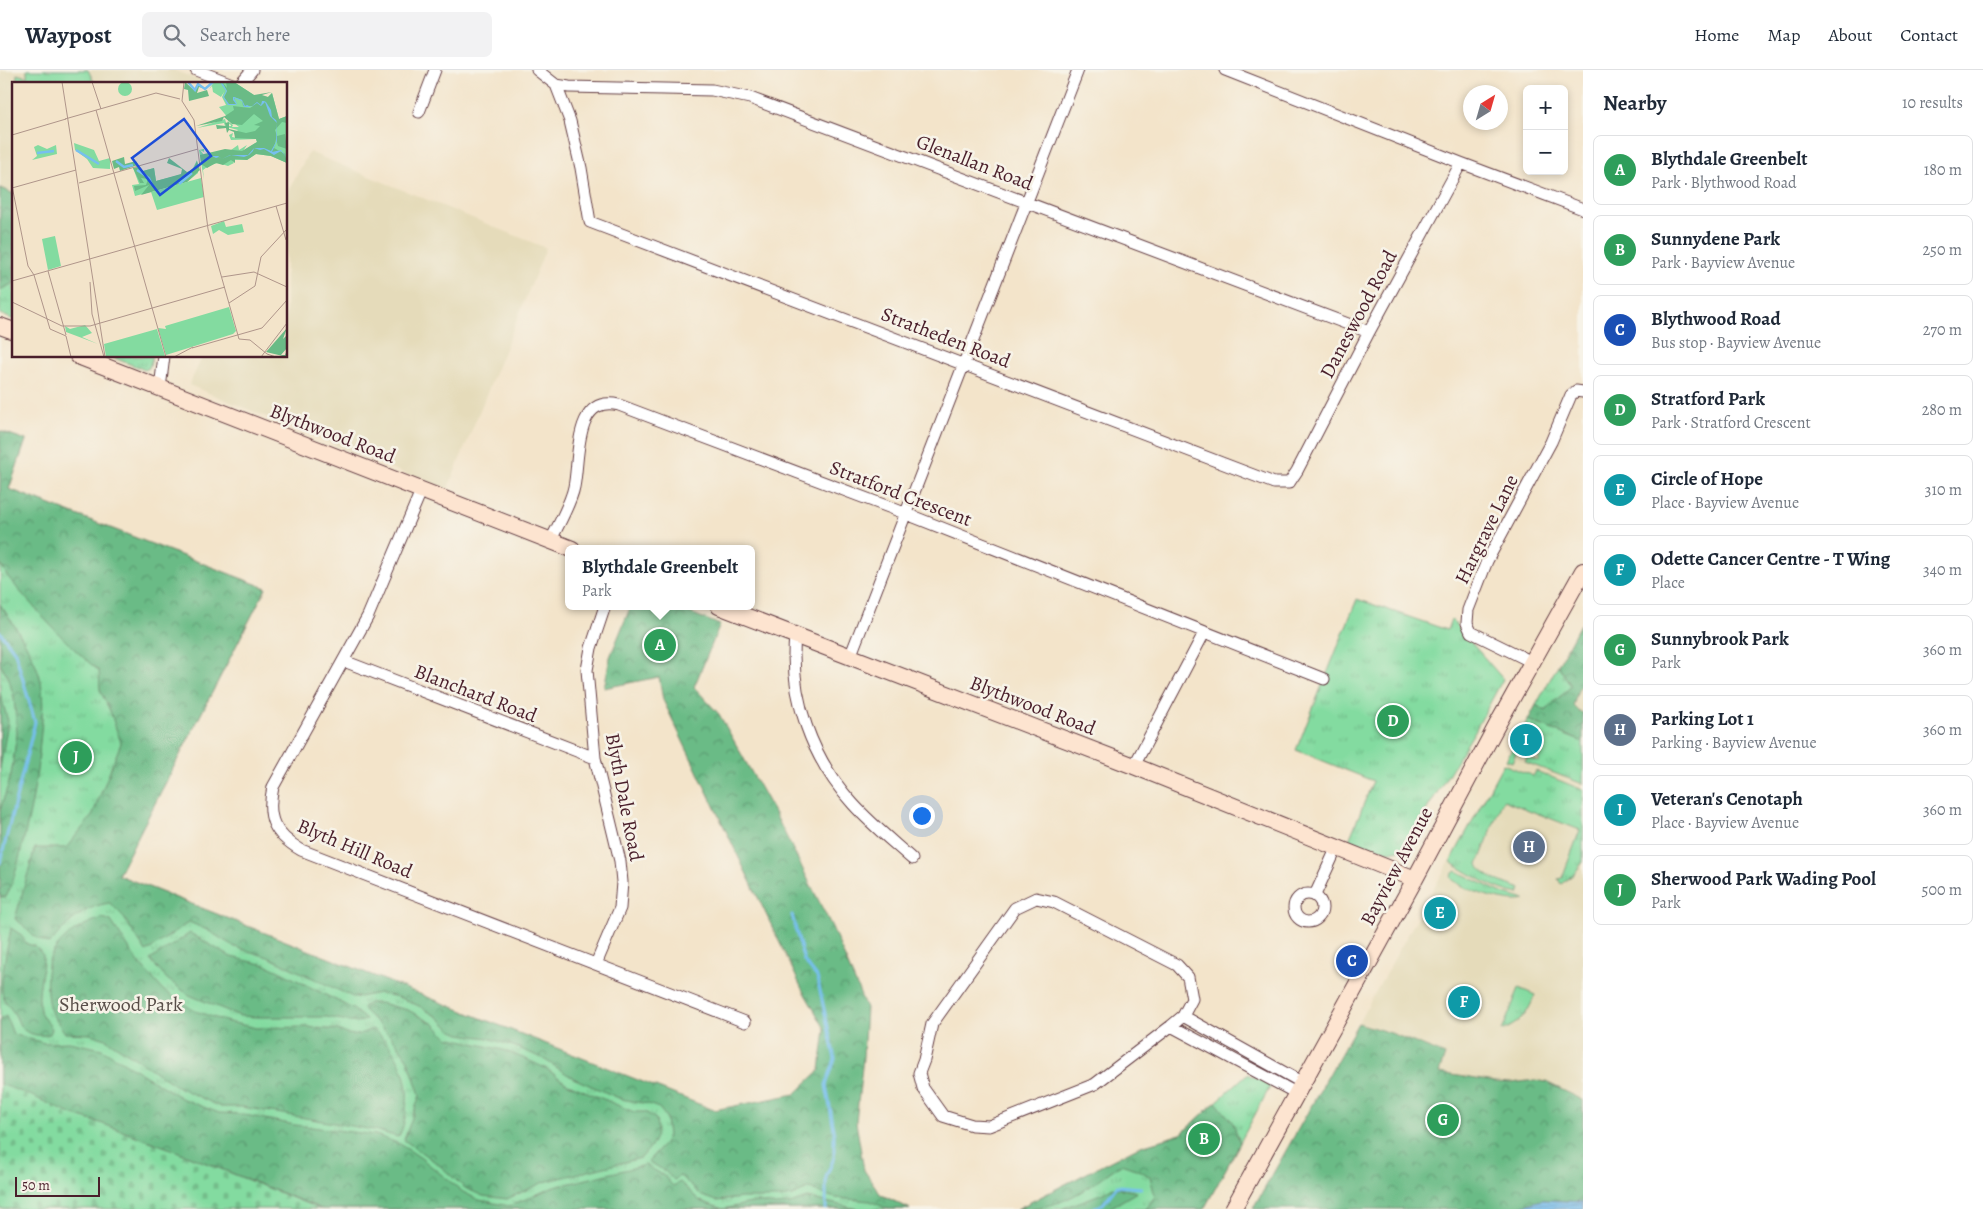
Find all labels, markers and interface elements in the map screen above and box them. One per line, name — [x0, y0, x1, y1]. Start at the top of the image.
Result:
search box — [142, 12, 492, 57]
text: Waypost — [25, 19, 112, 51]
icon: search — [160, 21, 188, 49]
text: Search here — [200, 22, 290, 48]
text: Home — [1694, 23, 1739, 47]
text: Map — [1767, 23, 1800, 47]
text: About — [1828, 23, 1872, 47]
text: Contact — [1900, 23, 1958, 47]
inset map — [12, 82, 288, 358]
north arrow — [1463, 85, 1508, 130]
map controls — [1523, 85, 1568, 175]
button: + — [1523, 85, 1568, 130]
text: Nearby — [1603, 89, 1666, 117]
text: 10 results — [1902, 92, 1963, 114]
street label: Glenallan Road — [913, 128, 1037, 197]
button: − — [1523, 130, 1568, 175]
text: Blythdale Greenbelt — [1651, 146, 1807, 172]
text: A — [1615, 159, 1625, 181]
text: 180 m — [1924, 159, 1962, 181]
text: Park · Blythwood Road — [1651, 172, 1797, 194]
text: Sunnydene Park — [1651, 226, 1780, 252]
text: B — [1615, 239, 1625, 261]
text: 250 m — [1923, 239, 1962, 261]
street label: Daneswood Road — [1313, 245, 1404, 383]
text: Park · Bayview Avenue — [1651, 252, 1795, 274]
street label: Stratheden Road — [877, 300, 1015, 375]
text: Blythwood Road — [1651, 306, 1781, 332]
text: C — [1615, 319, 1625, 341]
text: 270 m — [1923, 319, 1962, 341]
text: Bus stop · Bayview Avenue — [1651, 332, 1821, 354]
text: Stratford Park — [1651, 386, 1765, 412]
street label: Blythwood Road — [266, 397, 400, 470]
text: D — [1614, 399, 1626, 421]
text: 280 m — [1922, 399, 1962, 421]
text: Park · Stratford Crescent — [1651, 412, 1811, 434]
street label: Stratford Crescent — [826, 454, 976, 533]
text: Circle of Hope — [1651, 466, 1763, 492]
street label: Hargrave Lane — [1448, 470, 1525, 589]
text: E — [1615, 479, 1625, 501]
text: 310 m — [1925, 479, 1962, 501]
text: Place · Bayview Avenue — [1651, 492, 1799, 514]
popup — [565, 545, 755, 610]
text: Odette Cancer Centre - T Wing — [1651, 546, 1890, 572]
text: Blythdale Greenbelt — [582, 554, 738, 580]
text: F — [1616, 559, 1624, 581]
text: 340 m — [1923, 559, 1962, 581]
text: Place — [1651, 572, 1685, 594]
text: Park — [582, 580, 612, 602]
pin: A — [644, 626, 676, 664]
text: Sunnybrook Park — [1651, 626, 1789, 652]
text: G — [1615, 639, 1625, 661]
text: 360 m — [1923, 639, 1962, 661]
text: Park — [1651, 652, 1681, 674]
street label: Blanchard Road — [411, 658, 541, 729]
street label: Blythwood Road — [966, 669, 1100, 742]
pin: D — [1377, 702, 1409, 740]
text: Parking Lot 1 — [1651, 706, 1754, 732]
text: H — [1614, 719, 1626, 741]
text: 360 m — [1923, 719, 1962, 741]
pin: I — [1510, 721, 1542, 759]
street label: Blyth Dale Road — [599, 731, 650, 864]
text: Parking · Bayview Avenue — [1651, 732, 1817, 754]
pin: J — [60, 738, 92, 776]
text: Veteran's Cenotaph — [1651, 786, 1803, 812]
text: I — [1617, 799, 1623, 821]
text: 360 m — [1923, 799, 1962, 821]
street label: Bayview Avenue — [1354, 802, 1439, 930]
your location — [909, 803, 935, 829]
street label: Blyth Hill Road — [293, 812, 417, 885]
text: Place · Bayview Avenue — [1651, 812, 1799, 834]
pin: H — [1513, 828, 1545, 866]
text: Sherwood Park Wading Pool — [1651, 866, 1876, 892]
text: J — [1617, 879, 1623, 901]
text: 500 m — [1922, 879, 1962, 901]
text: Park — [1651, 892, 1681, 914]
pin: E — [1424, 894, 1456, 932]
pin: C — [1336, 942, 1368, 980]
pin: F — [1448, 983, 1480, 1021]
park label: Sherwood Park — [59, 991, 183, 1018]
pin: G — [1427, 1101, 1459, 1139]
pin: B — [1188, 1120, 1220, 1158]
scale bar — [15, 1174, 100, 1197]
text: 50 m — [22, 1176, 50, 1195]

